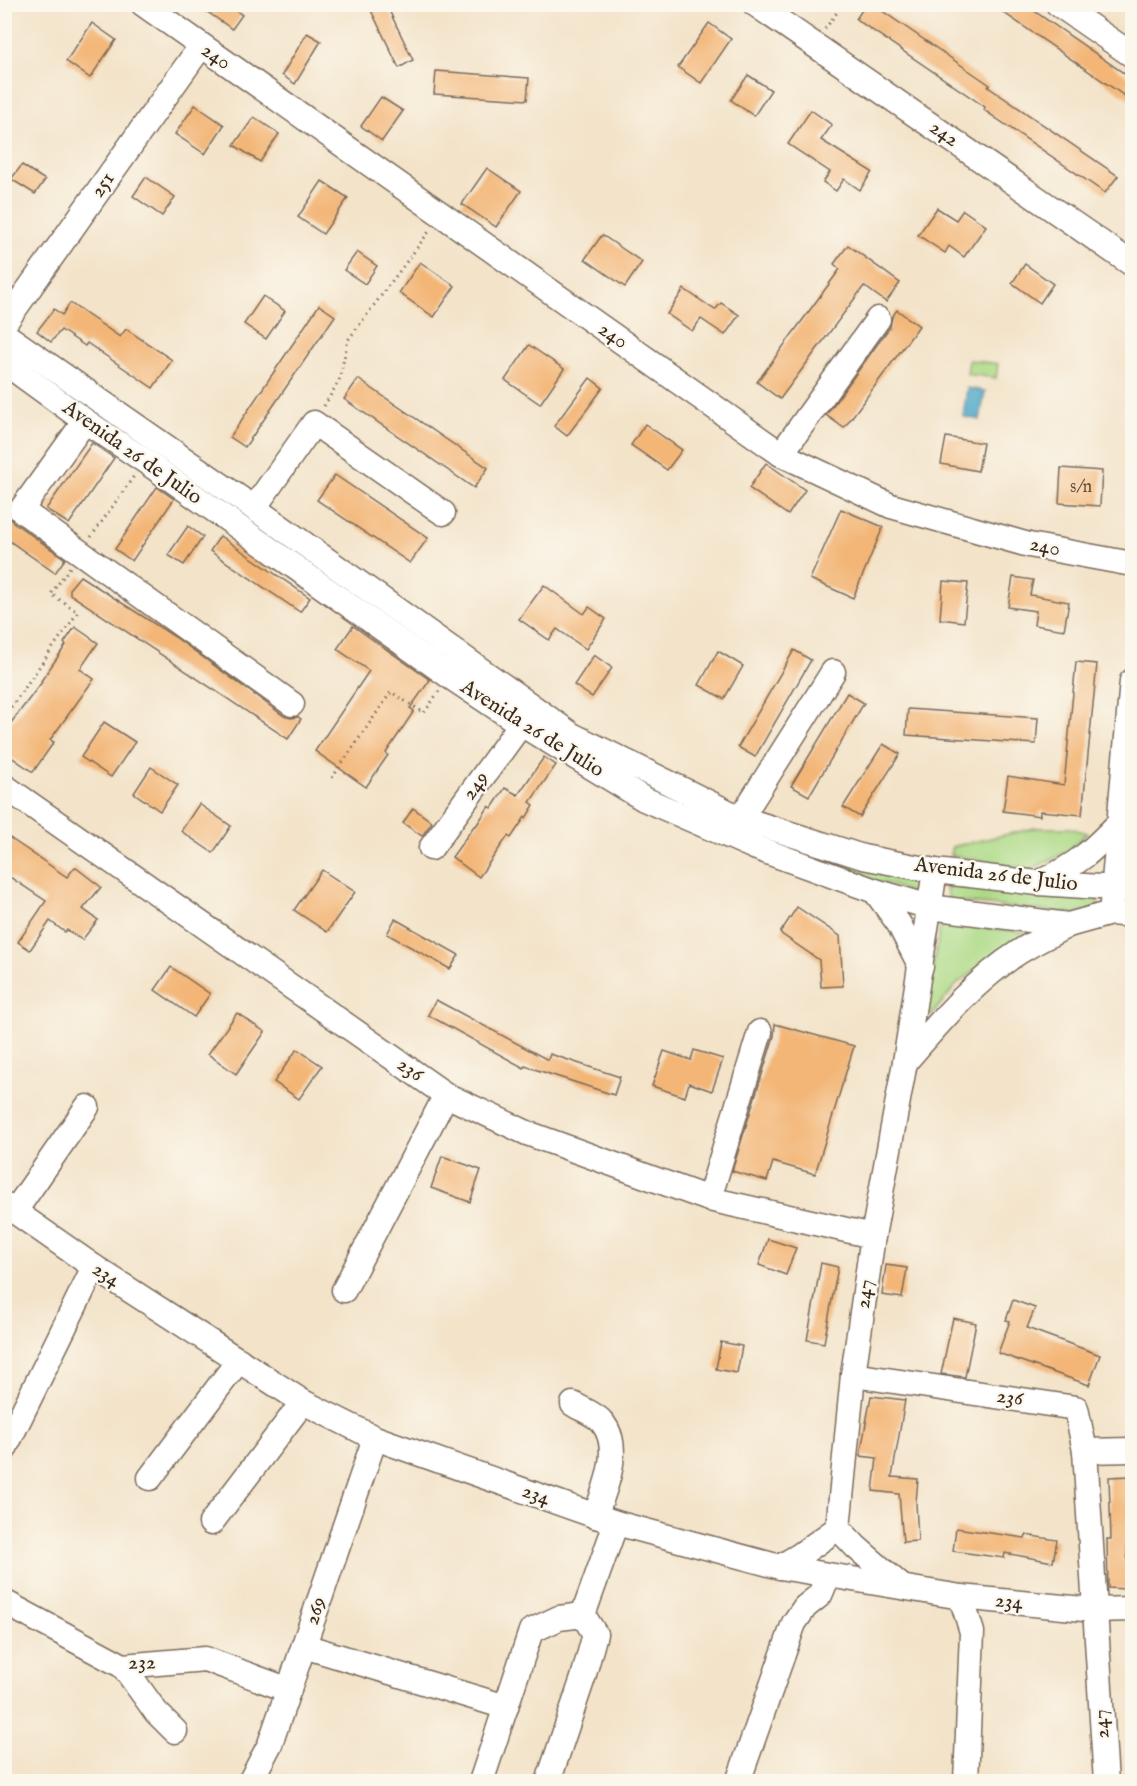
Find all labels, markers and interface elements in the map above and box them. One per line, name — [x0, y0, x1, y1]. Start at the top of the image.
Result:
street label: 240 — [196, 37, 236, 77]
street label: 242 — [924, 114, 964, 154]
street label: 251 — [85, 167, 121, 203]
street label: 240 — [593, 316, 633, 356]
street label: Avenida 26 de Julio — [56, 394, 207, 511]
house number: s/n — [1070, 476, 1092, 499]
street label: 240 — [1027, 531, 1063, 563]
street label: Avenida 26 de Julio — [454, 673, 609, 784]
street label: 249 — [456, 766, 496, 806]
street label: Avenida 26 de Julio — [912, 851, 1079, 898]
street label: 236 — [391, 1051, 430, 1089]
street label: 234 — [87, 1256, 126, 1294]
street label: 247 — [850, 1278, 880, 1310]
street label: 236 — [995, 1383, 1026, 1413]
street label: 234 — [518, 1478, 554, 1513]
street label: 234 — [994, 1587, 1025, 1617]
street label: 269 — [299, 1593, 333, 1629]
street label: 232 — [128, 1649, 156, 1677]
street label: 247 — [1088, 1708, 1116, 1740]

